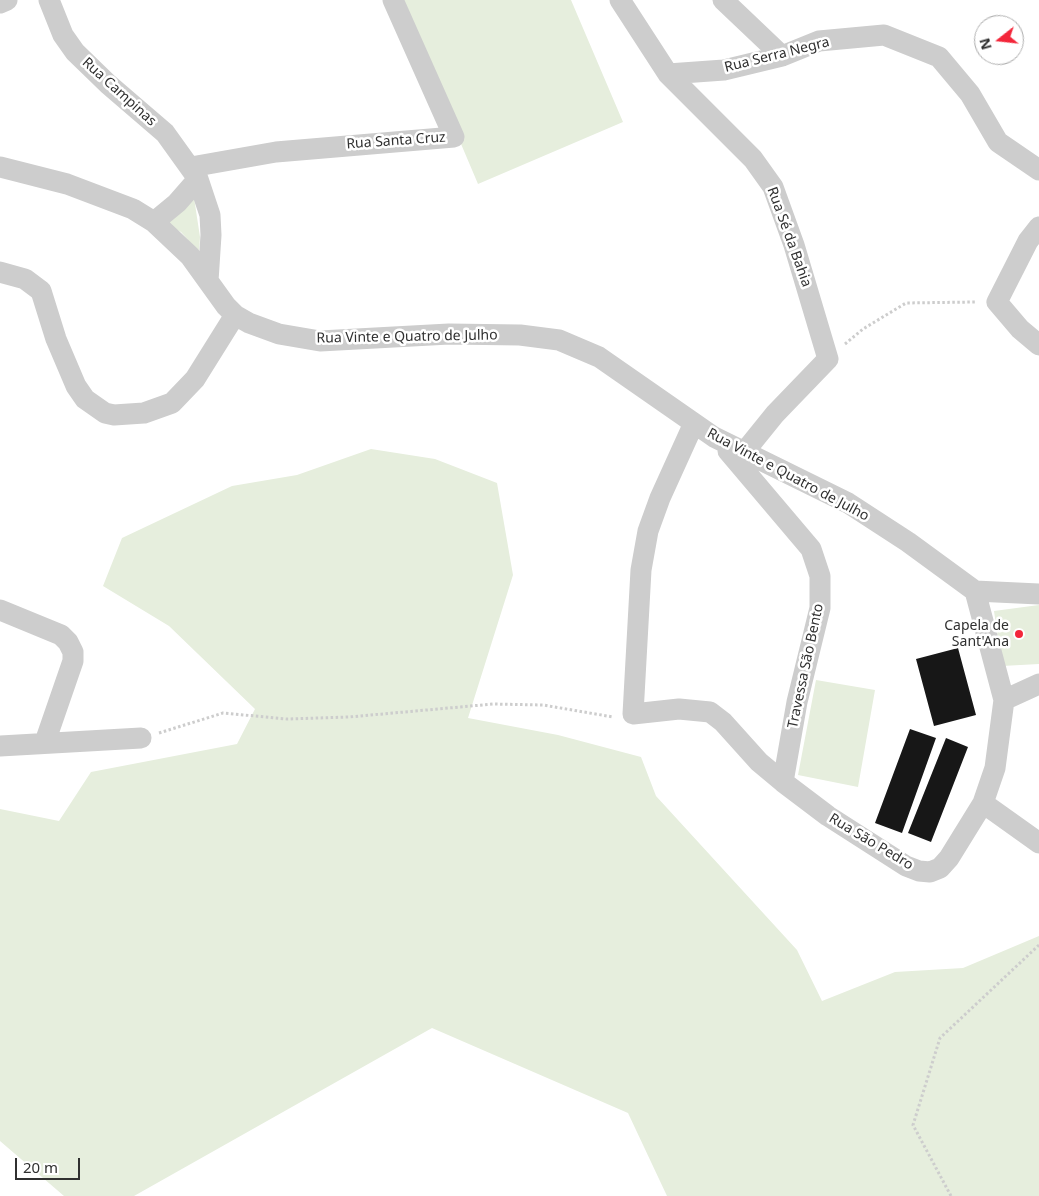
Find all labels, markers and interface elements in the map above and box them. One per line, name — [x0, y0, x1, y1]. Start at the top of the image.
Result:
north arrow — [974, 15, 1024, 65]
street label: Rua Serra Negra — [723, 34, 831, 76]
text: N — [974, 36, 996, 52]
street label: Rua Campinas — [78, 54, 160, 130]
street label: Rua Santa Cruz — [346, 129, 446, 153]
street label: Rua Sé da Bahia — [763, 185, 815, 289]
street label: Rua Vinte e Quatro de Julho — [316, 327, 498, 347]
street label: Rua Vinte e Quatro de Julho — [704, 425, 872, 525]
street label: Travessa São Bento — [785, 602, 827, 730]
place label: Capela de Sant'Ana — [944, 618, 1009, 650]
marker: Capela de Sant'Ana — [1013, 628, 1025, 640]
street label: Rua São Pedro — [826, 810, 916, 874]
scale bar — [18, 1148, 82, 1180]
text: 20 m — [23, 1157, 58, 1177]

